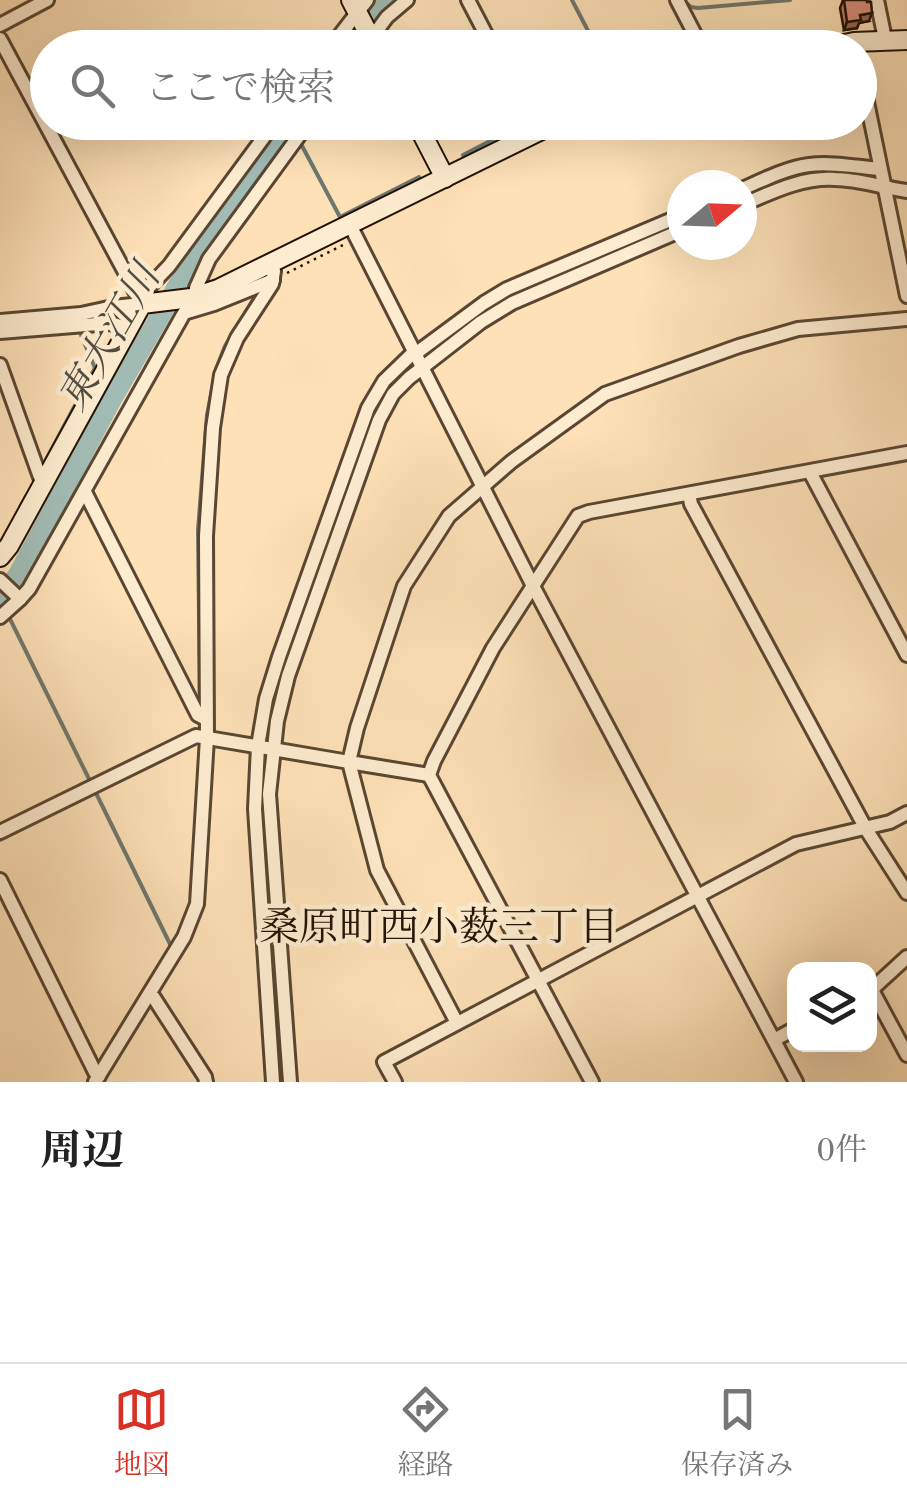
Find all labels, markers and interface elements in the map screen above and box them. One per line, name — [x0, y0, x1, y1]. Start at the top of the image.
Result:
search box — [30, 30, 877, 140]
icon: search — [65, 58, 120, 113]
text: ここで検索 — [145, 71, 335, 109]
north arrow — [667, 170, 757, 260]
water label: 東大江川 — [51, 254, 171, 418]
district label: 桑原町西小薮三丁目 — [259, 906, 619, 950]
map controls — [787, 962, 877, 1052]
button: layers — [787, 962, 877, 1052]
text: 周辺 — [40, 1132, 124, 1174]
text: 0件 — [816, 1136, 867, 1168]
tab: 地図 — [114, 1382, 170, 1485]
tab: 経路 — [397, 1382, 453, 1485]
tab: 保存済み — [681, 1382, 793, 1485]

